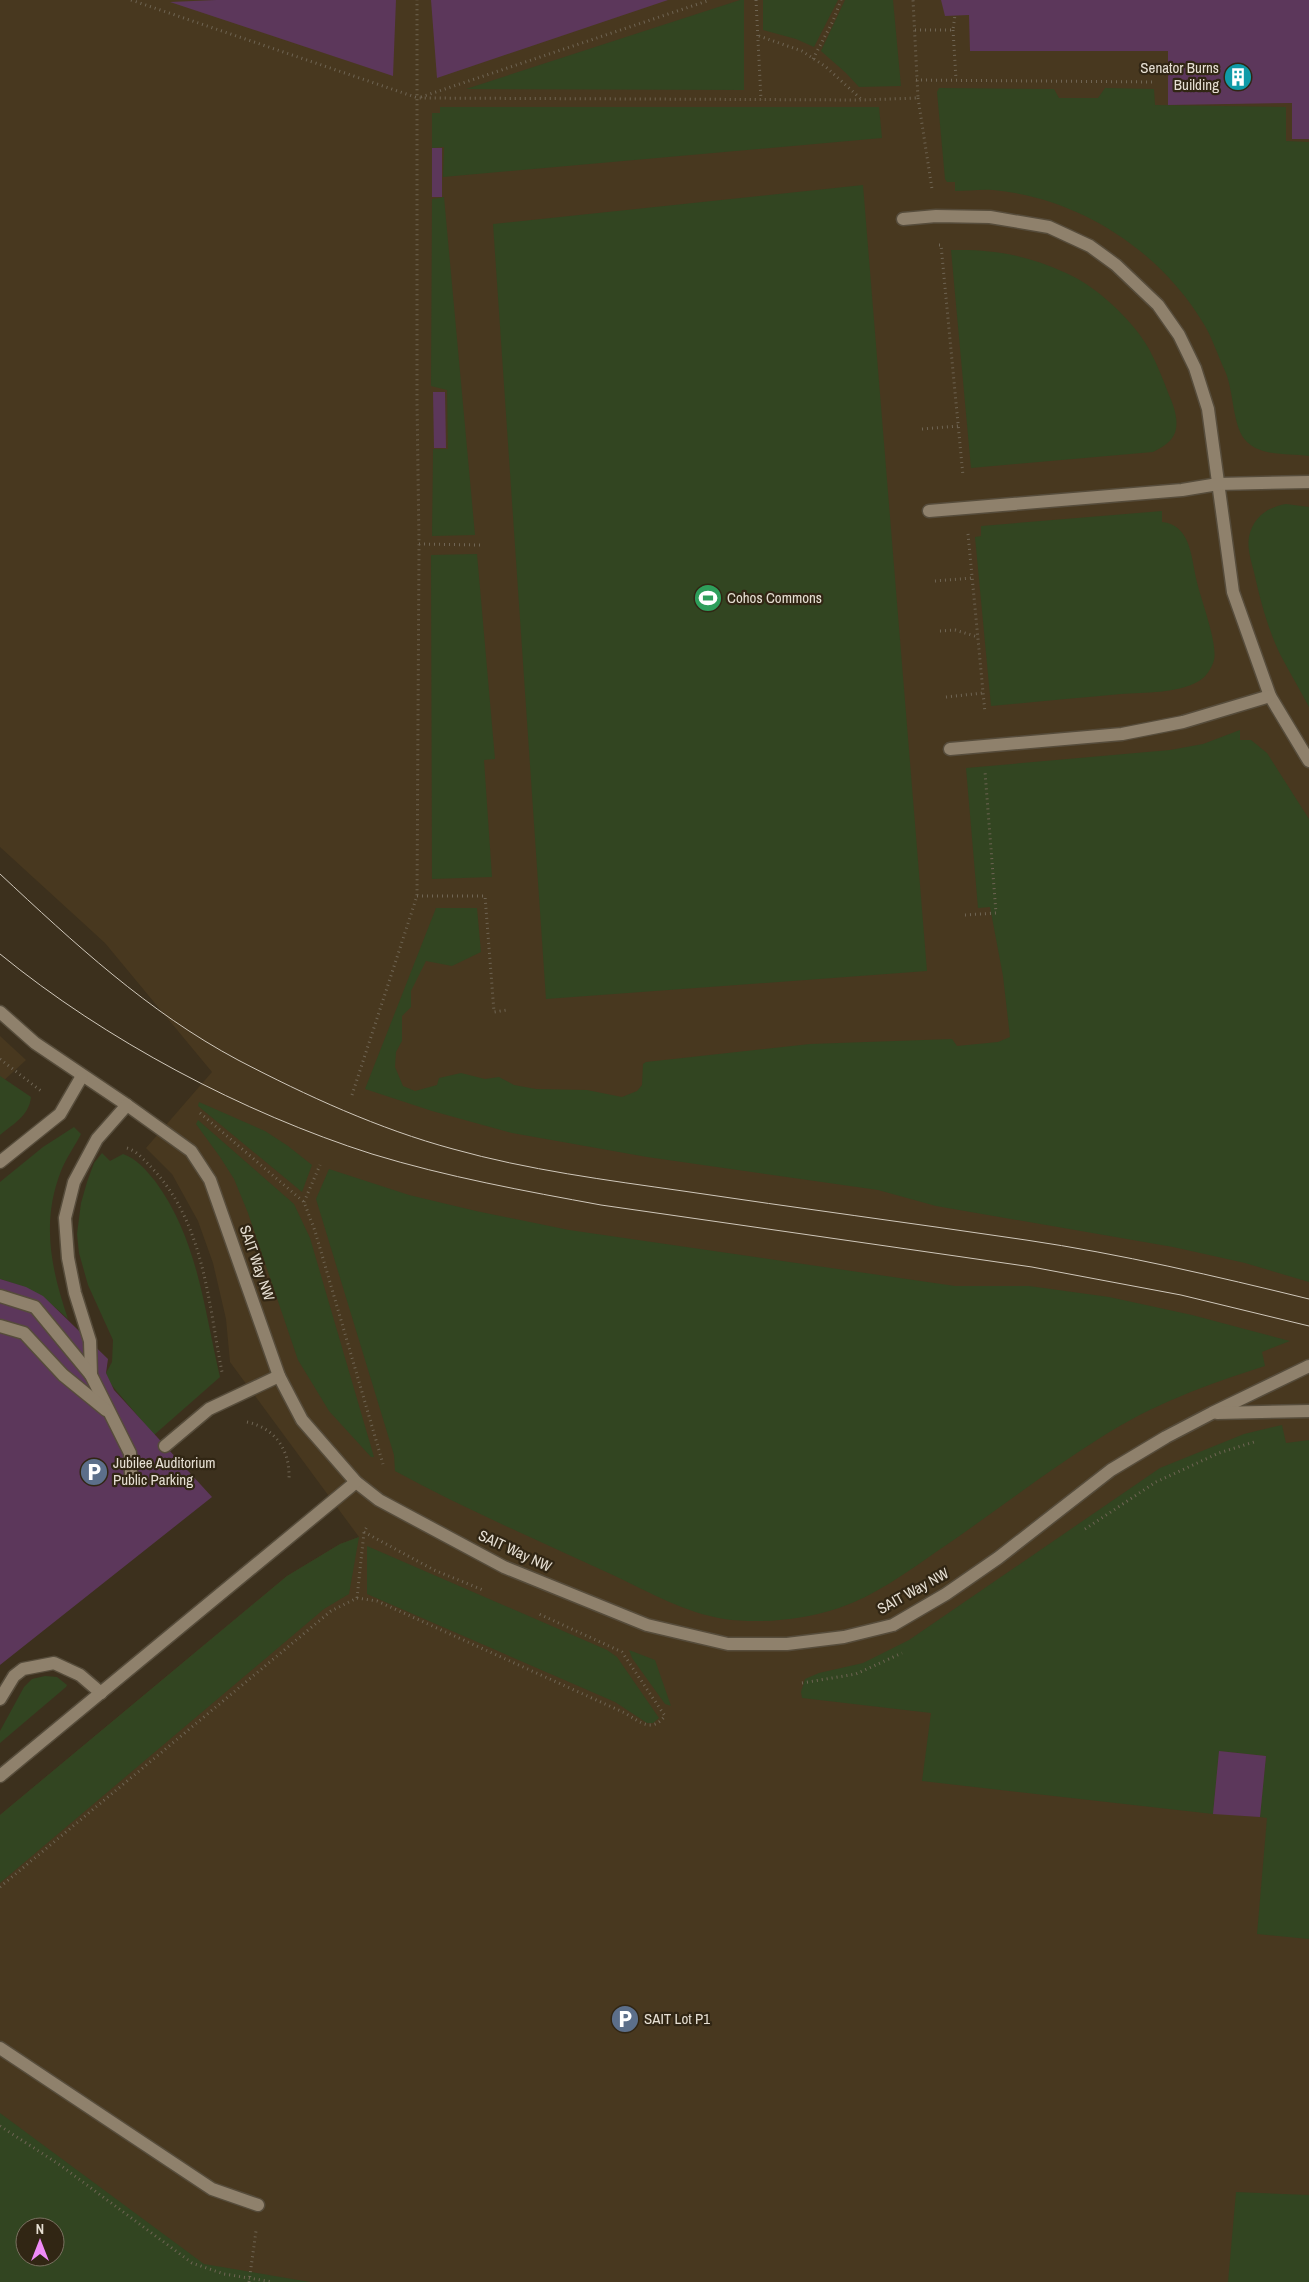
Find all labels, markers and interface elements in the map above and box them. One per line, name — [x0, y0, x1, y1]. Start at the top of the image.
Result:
place label: Senator Burns Building — [1140, 57, 1219, 95]
building icon: Senator Burns Building — [1223, 62, 1253, 92]
sports icon: Cohos Commons — [693, 583, 723, 613]
place label: Cohos Commons — [727, 587, 822, 608]
street label: SAIT Way NW — [235, 1222, 280, 1304]
place label: Jubilee Auditorium Public Parking — [113, 1452, 216, 1490]
parking icon: Jubilee Auditorium Public Parking — [79, 1457, 109, 1487]
street label: SAIT Way NW — [475, 1524, 556, 1577]
street label: SAIT Way NW — [873, 1562, 953, 1619]
parking icon: SAIT Lot P1 — [610, 2004, 640, 2034]
place label: SAIT Lot P1 — [644, 2008, 710, 2029]
north arrow — [15, 2217, 65, 2267]
text: N — [36, 2220, 44, 2238]

